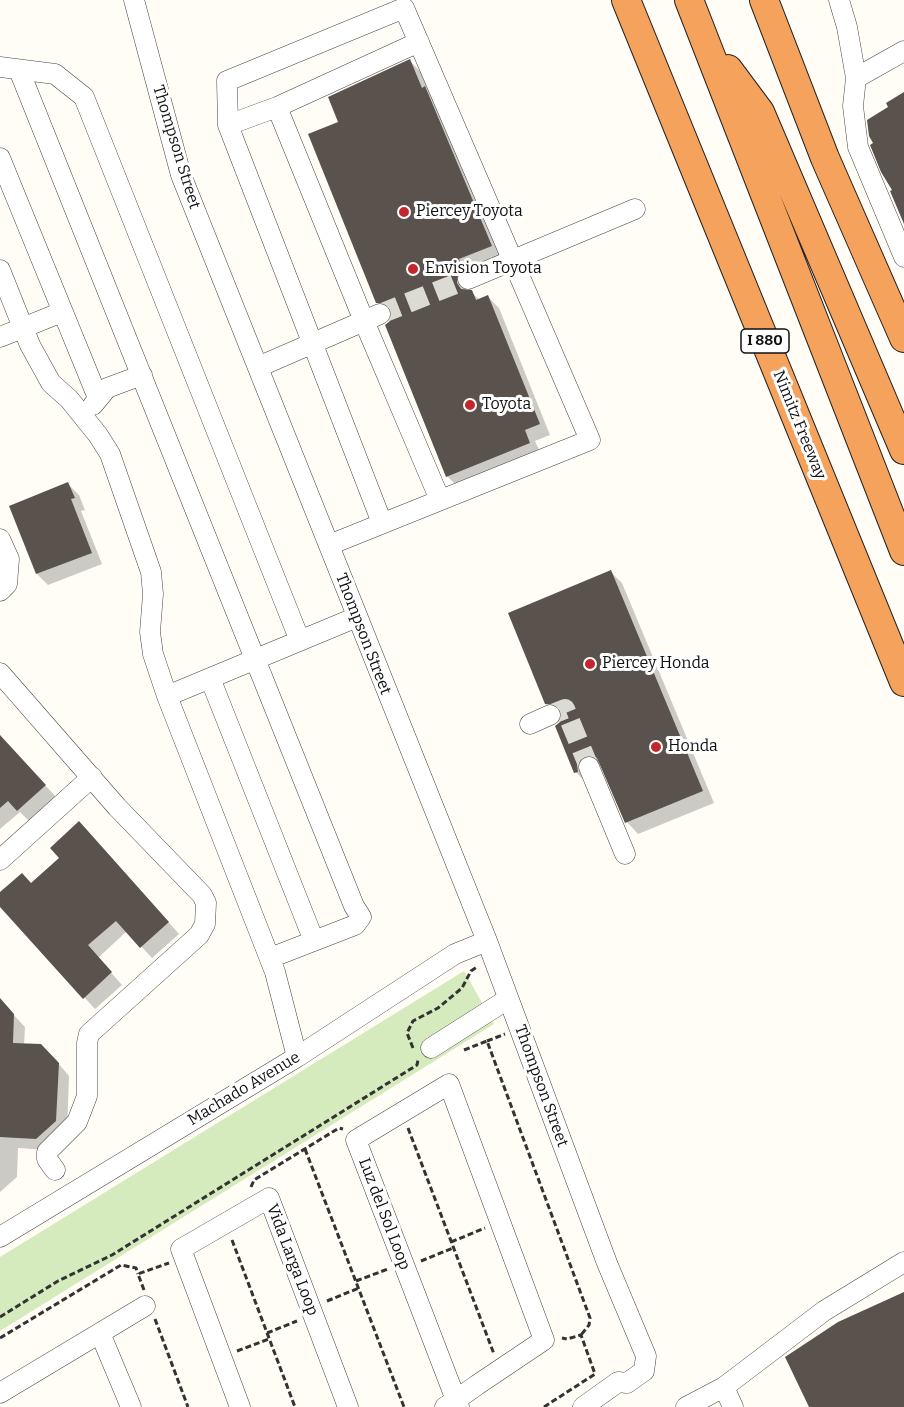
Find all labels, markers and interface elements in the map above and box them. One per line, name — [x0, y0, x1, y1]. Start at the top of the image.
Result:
street label: Thompson Street — [148, 83, 204, 211]
place label: Piercey Toyota — [416, 202, 523, 222]
marker: Piercey Toyota — [397, 205, 411, 219]
place label: Envision Toyota — [425, 259, 542, 279]
marker: Envision Toyota — [406, 262, 420, 276]
road number: I 880 — [741, 329, 789, 353]
street label: Nimitz Freeway — [768, 368, 830, 482]
place label: Toyota — [482, 395, 531, 415]
marker: Toyota — [463, 398, 477, 412]
street label: Thompson Street — [331, 571, 395, 697]
place label: Piercey Honda — [602, 654, 709, 674]
marker: Piercey Honda — [583, 657, 597, 671]
place label: Honda — [668, 737, 718, 757]
marker: Honda — [649, 740, 663, 754]
street label: Thompson Street — [510, 1022, 572, 1150]
street label: Machado Avenue — [184, 1048, 304, 1130]
street label: Luz del Sol Loop — [354, 1155, 414, 1273]
street label: Vida Larga Loop — [262, 1202, 322, 1318]

